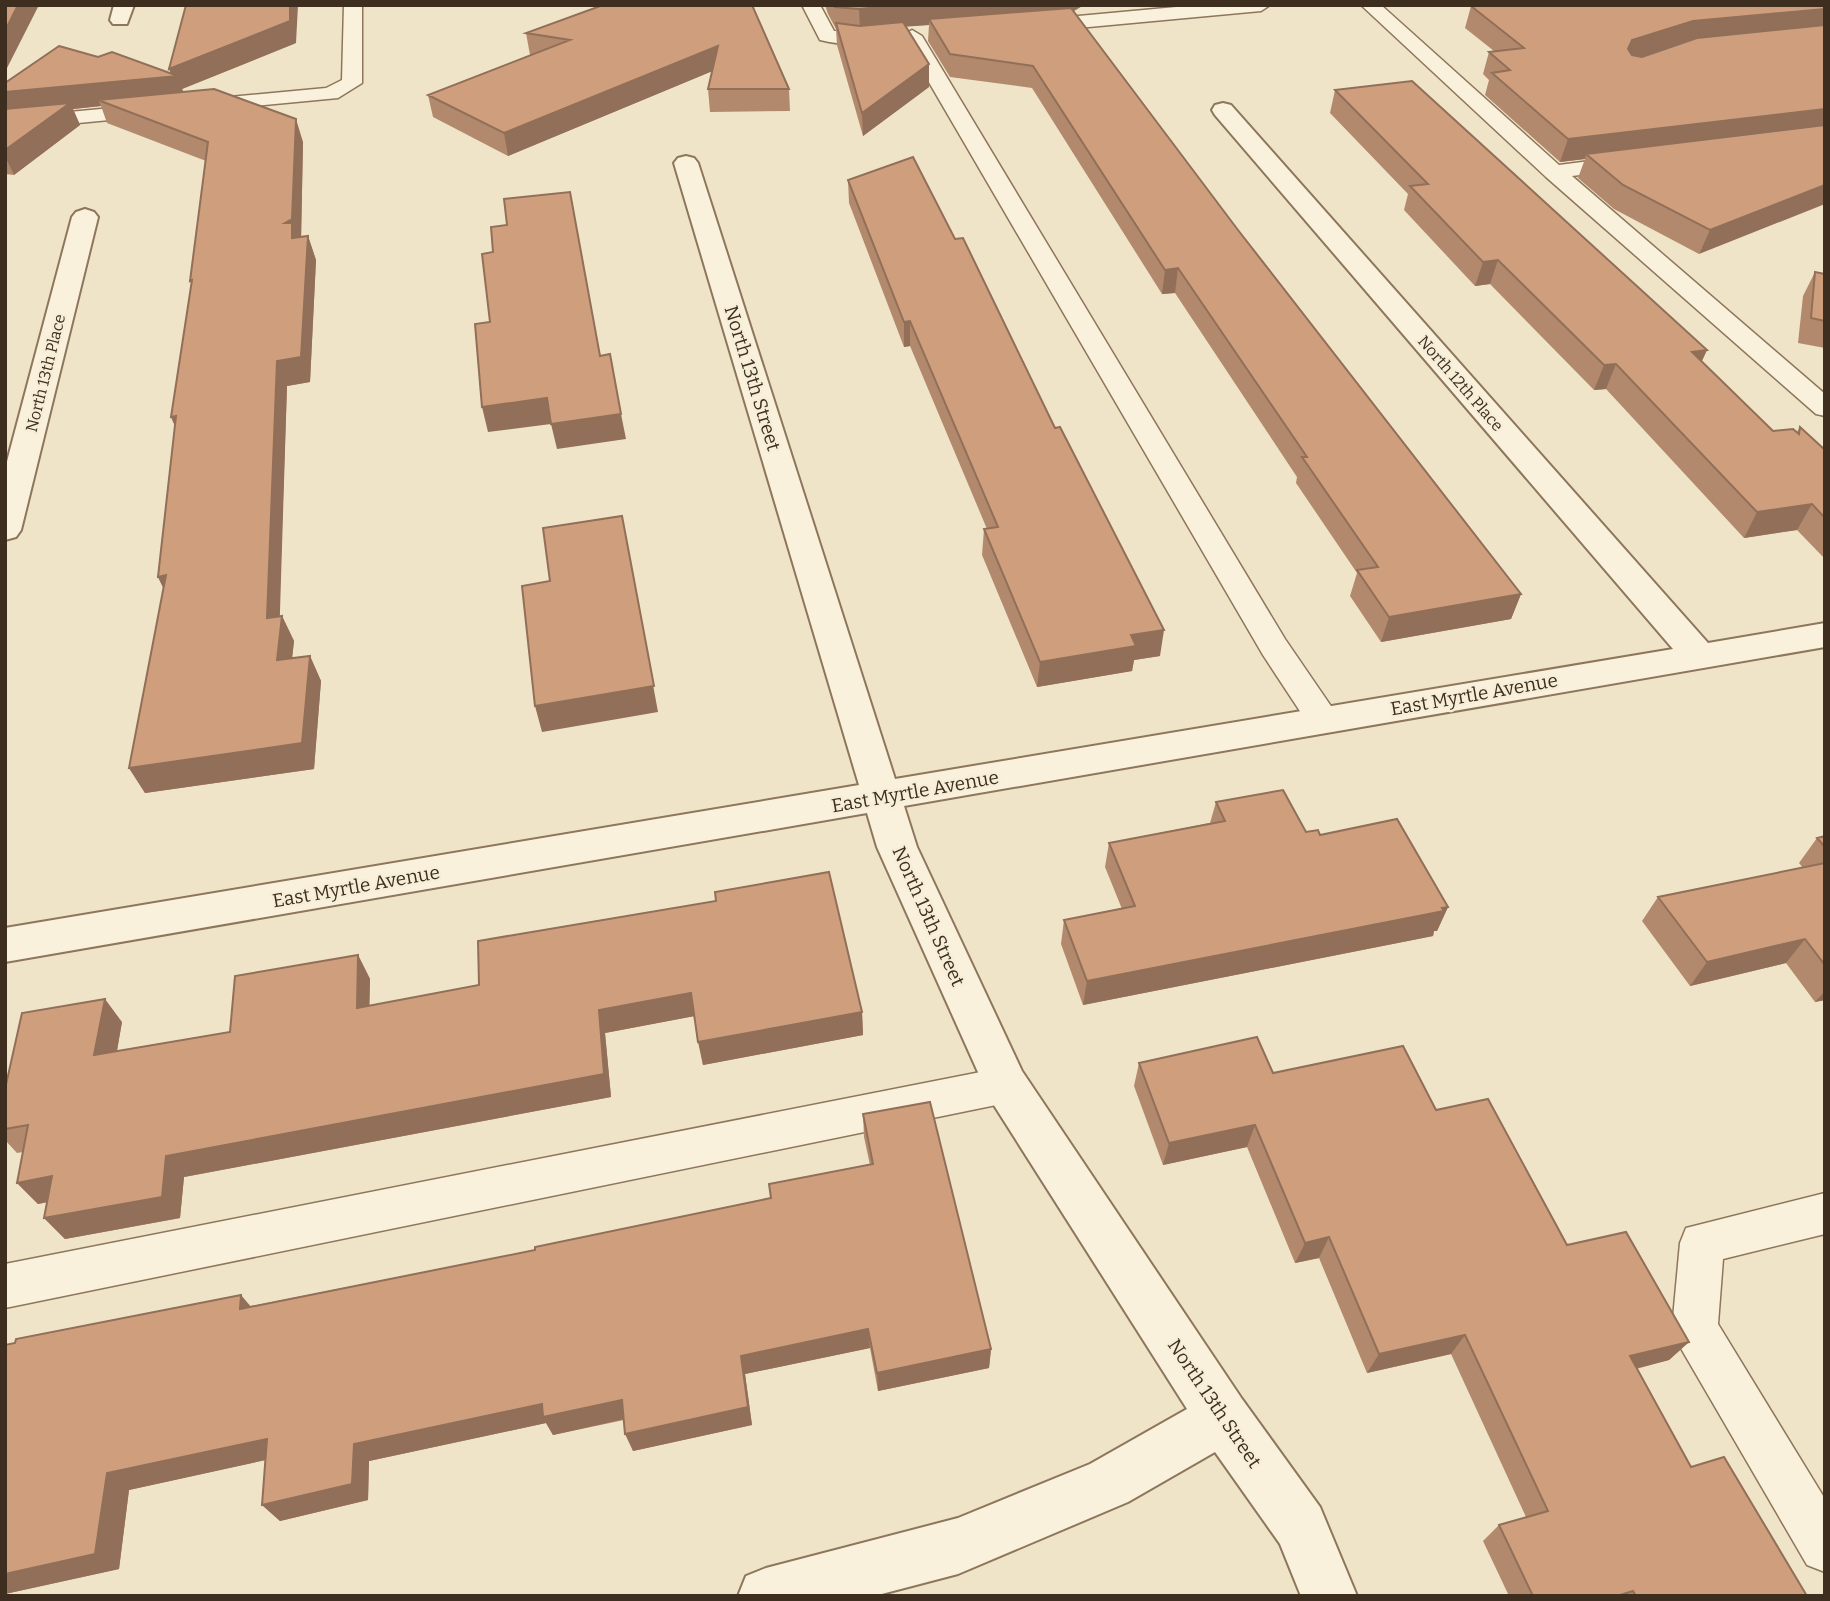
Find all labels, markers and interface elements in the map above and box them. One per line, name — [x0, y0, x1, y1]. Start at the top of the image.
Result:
street label: North 13th Street — [719, 303, 786, 454]
street label: North 13th Place — [22, 312, 69, 434]
street label: North 12th Place — [1414, 332, 1507, 435]
street label: East Myrtle Avenue — [1389, 668, 1560, 721]
street label: East Myrtle Avenue — [830, 765, 1001, 818]
street label: North 13th Street — [887, 843, 970, 990]
street label: East Myrtle Avenue — [271, 860, 442, 913]
street label: North 13th Street — [1163, 1334, 1266, 1472]

